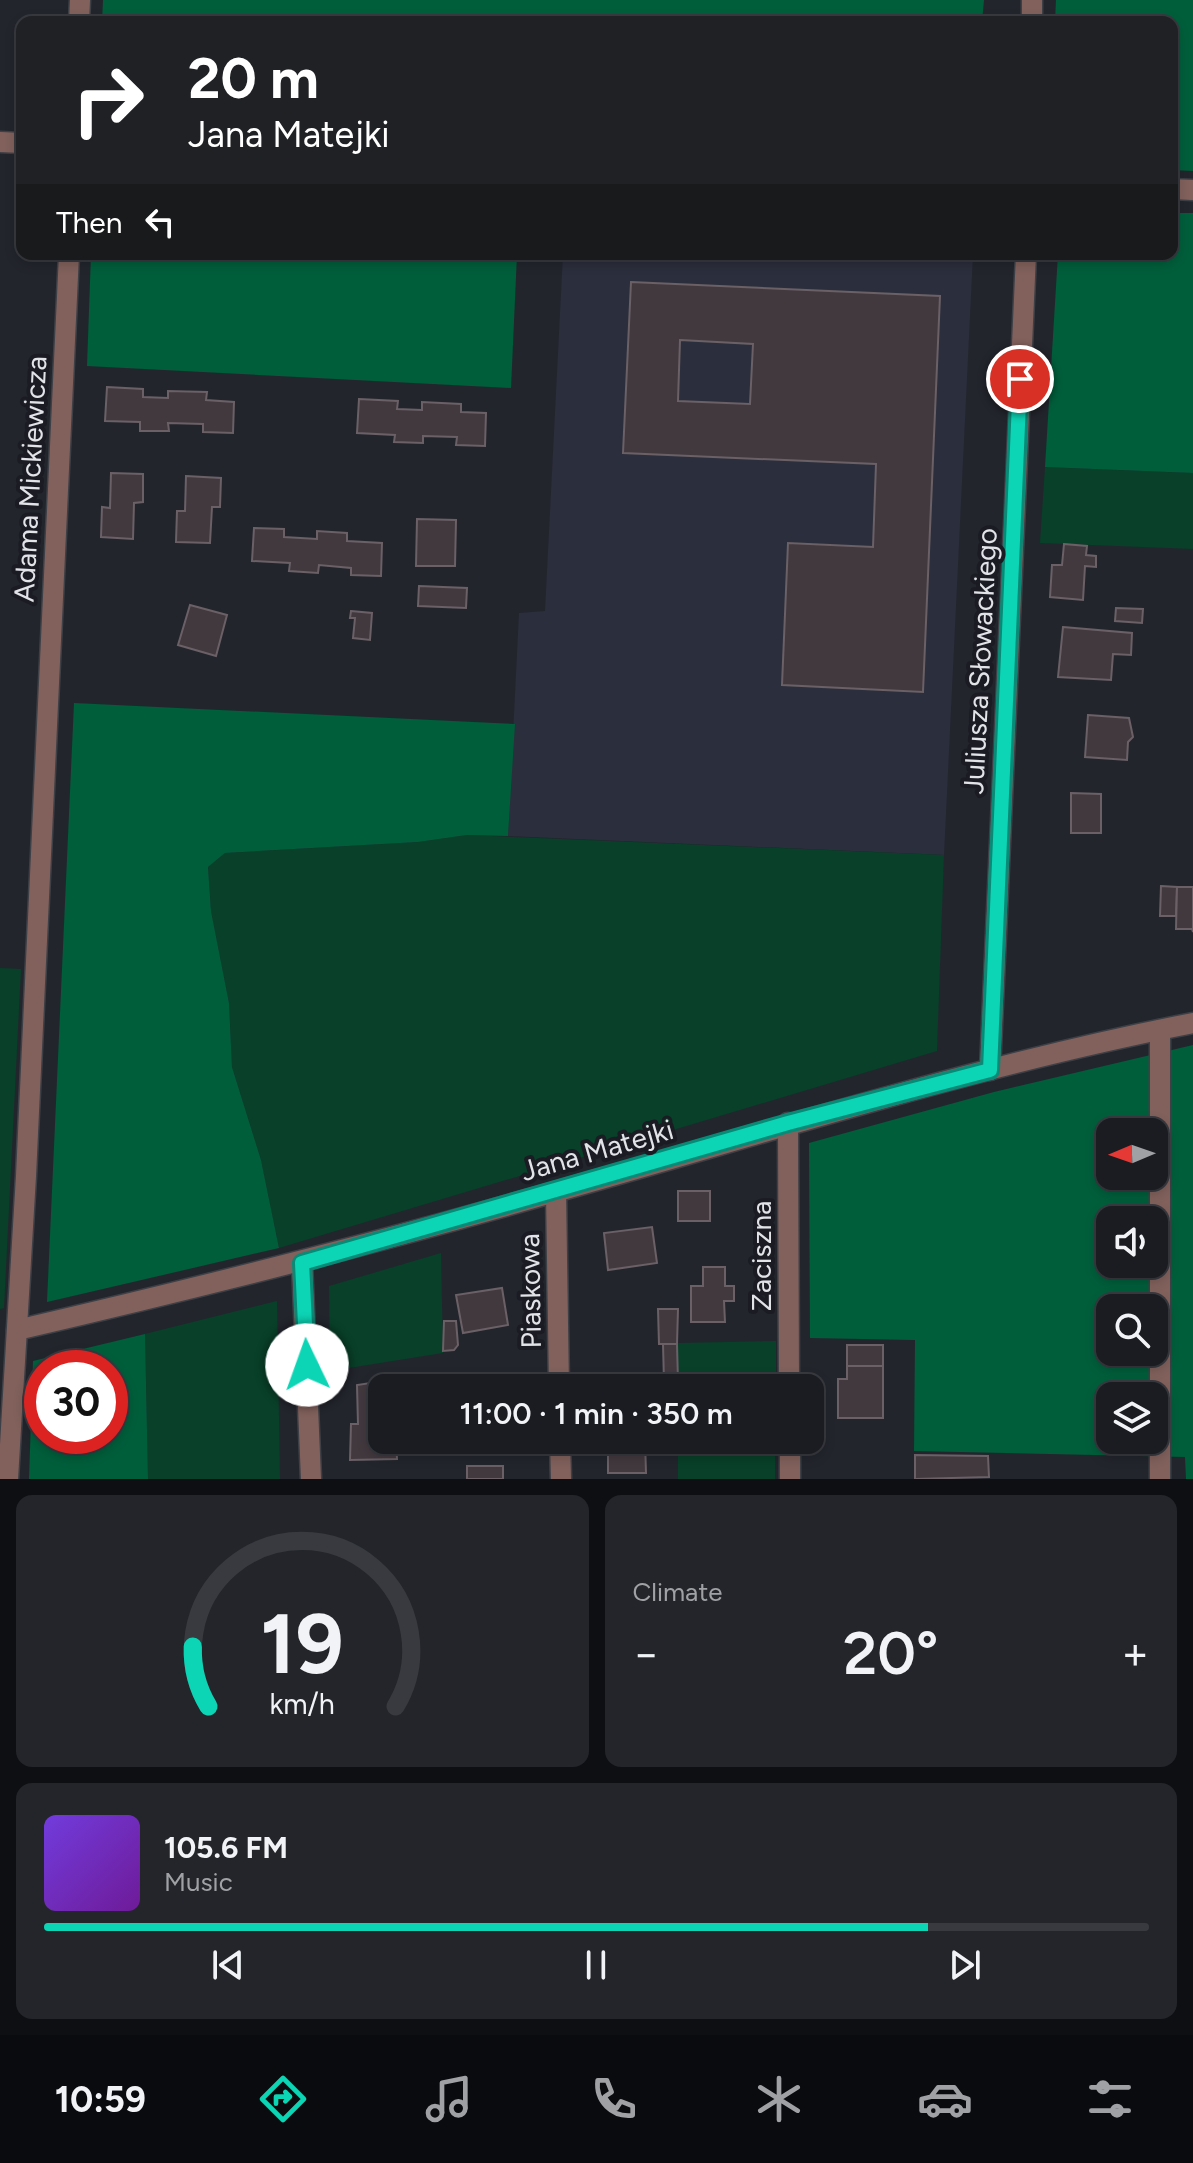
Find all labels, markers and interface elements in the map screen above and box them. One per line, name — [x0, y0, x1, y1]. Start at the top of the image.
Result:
text: 20 m — [188, 45, 319, 112]
icon: right — [56, 48, 160, 152]
text: Jana Matejki — [188, 113, 390, 156]
icon: left — [138, 200, 182, 244]
text: Then — [56, 204, 122, 241]
pin — [986, 345, 1054, 413]
street label: Adama Mickiewicza — [7, 355, 53, 603]
icon: arrive — [998, 357, 1042, 401]
street label: Juliusza Słowackiego — [956, 527, 1004, 795]
street label: Jana Matejki — [517, 1112, 677, 1188]
north arrow — [1096, 1118, 1168, 1190]
map controls — [1096, 1118, 1168, 1454]
street label: Zaciszna — [744, 1201, 778, 1311]
button: sound — [1096, 1206, 1168, 1278]
street label: Piaskowa — [512, 1233, 548, 1349]
button: search — [1096, 1294, 1168, 1366]
position arrow — [265, 1323, 349, 1407]
speed limit sign: 30 — [24, 1350, 128, 1454]
button: layers — [1096, 1382, 1168, 1454]
text: 11:00 · 1 min · 350 m — [459, 1395, 733, 1432]
text: Climate — [633, 1576, 722, 1608]
text: 19 — [261, 1594, 344, 1694]
text: 20° — [843, 1617, 938, 1689]
text: − — [633, 1627, 660, 1680]
text: + — [1122, 1627, 1149, 1680]
text: km/h — [270, 1687, 335, 1721]
text: 105.6 FM — [164, 1829, 288, 1866]
text: Music — [164, 1866, 233, 1898]
icon: previous — [206, 1943, 250, 1987]
icon: pause — [574, 1943, 618, 1987]
icon: next — [943, 1943, 987, 1987]
icon: directions — [255, 2071, 311, 2127]
icon: music — [421, 2071, 477, 2127]
icon: phone — [586, 2071, 642, 2127]
icon: climate — [751, 2071, 807, 2127]
icon: car — [917, 2071, 973, 2127]
icon: filters — [1082, 2071, 1138, 2127]
text: 10:59 — [55, 2078, 146, 2121]

